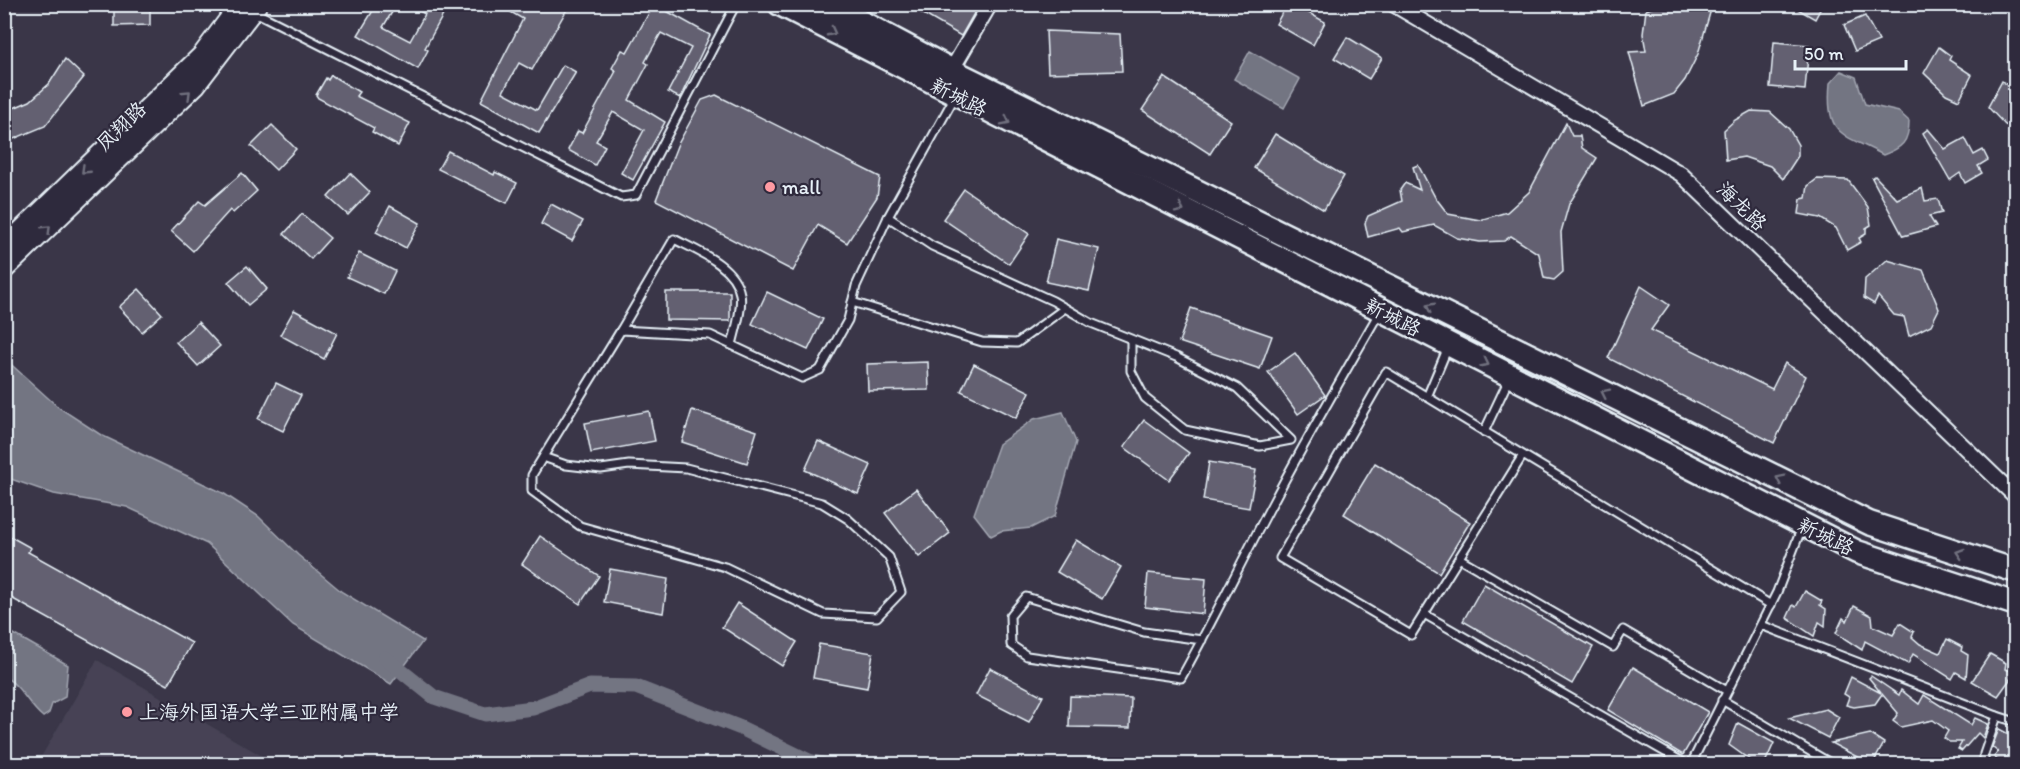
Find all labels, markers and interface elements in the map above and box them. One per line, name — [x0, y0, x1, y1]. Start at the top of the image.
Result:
one-way arrow — [826, 24, 837, 36]
scale bar — [1795, 33, 1906, 71]
text: 50 m — [1804, 43, 1844, 65]
street label: 新城路 — [927, 73, 992, 122]
one-way arrow — [179, 90, 190, 101]
street label: 凤翔路 — [91, 96, 152, 155]
one-way arrow — [999, 114, 1010, 125]
one-way arrow — [82, 162, 93, 173]
place label: mall — [782, 175, 821, 199]
street label: 海龙路 — [1712, 177, 1773, 236]
marker: mall — [763, 180, 777, 194]
one-way arrow — [1173, 202, 1184, 213]
one-way arrow — [40, 225, 50, 236]
street label: 新城路 — [1361, 293, 1426, 342]
one-way arrow — [1425, 302, 1436, 314]
one-way arrow — [1478, 356, 1489, 368]
one-way arrow — [1600, 389, 1611, 400]
one-way arrow — [1775, 475, 1786, 487]
street label: 新城路 — [1794, 512, 1859, 560]
one-way arrow — [1955, 547, 1966, 560]
place label: 上海外国语大学三亚附属中学 — [139, 700, 399, 724]
marker: 上海外国语大学三亚附属中学 — [120, 705, 134, 719]

